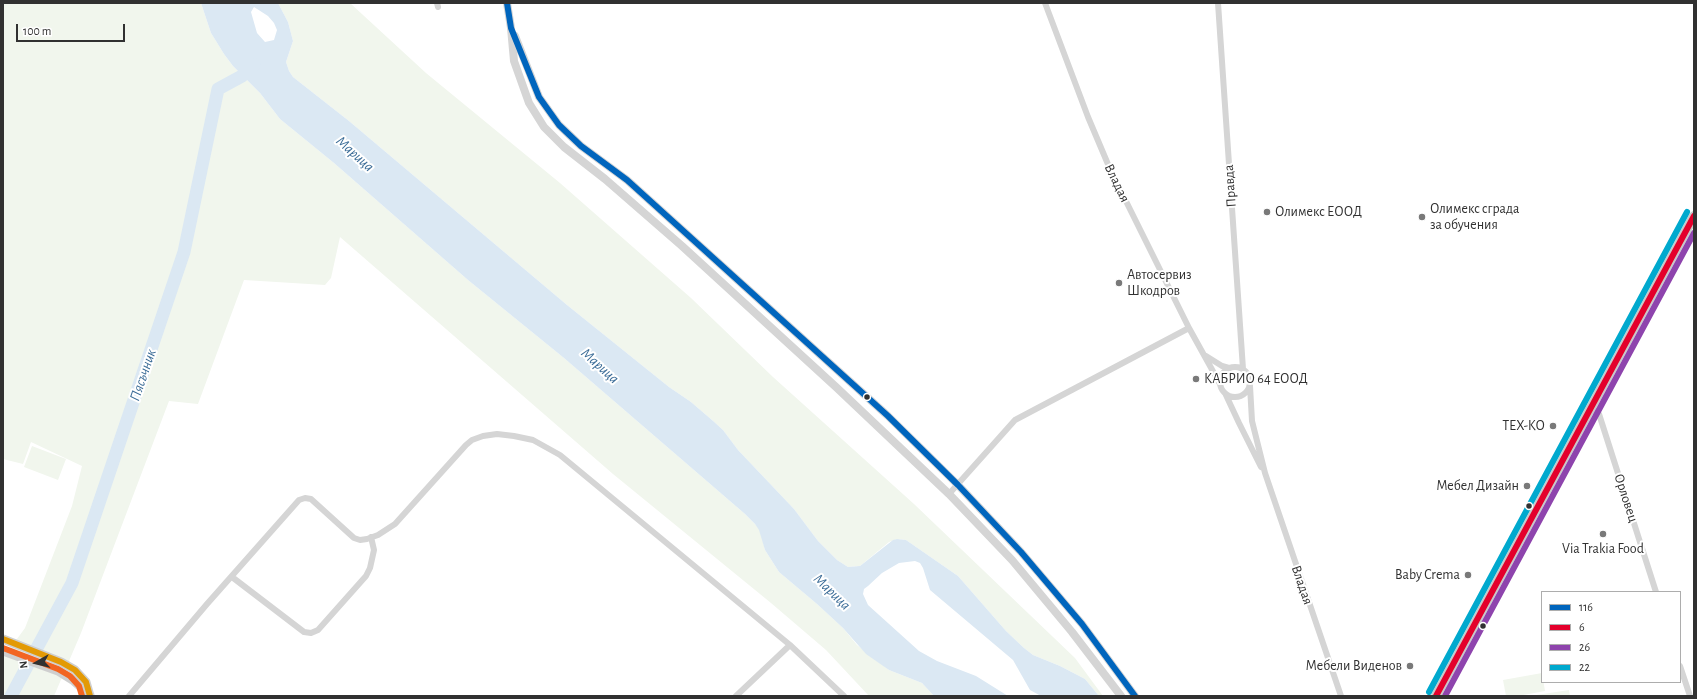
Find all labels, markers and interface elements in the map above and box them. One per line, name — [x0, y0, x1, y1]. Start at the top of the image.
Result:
scale bar — [18, 16, 127, 42]
text: 100 m — [23, 25, 51, 37]
water label: Марица — [332, 132, 378, 176]
street label: Владая — [1101, 161, 1133, 205]
street label: Правда — [1220, 164, 1240, 208]
place label: Олимекс сграда за обучения — [1430, 201, 1519, 234]
place label: Олимекс ЕООД — [1275, 204, 1362, 220]
marker: Олимекс ЕООД — [1262, 207, 1272, 217]
marker: Олимекс сграда за обучения — [1417, 212, 1427, 222]
place label: Автосервиз Шкодров — [1127, 267, 1192, 300]
marker: Автосервиз Шкодров — [1114, 278, 1124, 288]
water label: Марица — [577, 344, 623, 388]
water label: Пясъчник — [126, 347, 160, 403]
place label: КАБРИО 64 ЕООД — [1204, 371, 1308, 387]
marker: КАБРИО 64 ЕООД — [1191, 374, 1201, 384]
unlabelled marker — [862, 392, 872, 402]
place label: ТЕХ-КО — [1502, 418, 1545, 434]
marker: ТЕХ-КО — [1548, 421, 1558, 431]
street label: Орловец — [1610, 472, 1642, 524]
place label: Мебел Дизайн — [1436, 478, 1519, 494]
marker: Мебел Дизайн — [1522, 481, 1532, 491]
unlabelled marker — [1524, 501, 1534, 511]
marker: Via Trakia Food — [1598, 529, 1608, 539]
place label: Via Trakia Food — [1562, 541, 1644, 557]
street label: Владая — [1287, 563, 1317, 607]
place label: Baby Crema — [1395, 567, 1460, 583]
water label: Марица — [810, 570, 854, 614]
marker: Baby Crema — [1463, 570, 1473, 580]
legend — [1541, 591, 1681, 683]
text: 116 — [1579, 601, 1593, 613]
unlabelled marker — [1478, 621, 1488, 631]
text: 6 — [1579, 621, 1585, 633]
text: 26 — [1579, 641, 1590, 653]
north arrow — [16, 643, 56, 683]
place label: Мебели Виденов — [1306, 658, 1402, 674]
text: N — [18, 660, 30, 669]
marker: Мебели Виденов — [1405, 661, 1415, 671]
text: 22 — [1579, 661, 1590, 673]

